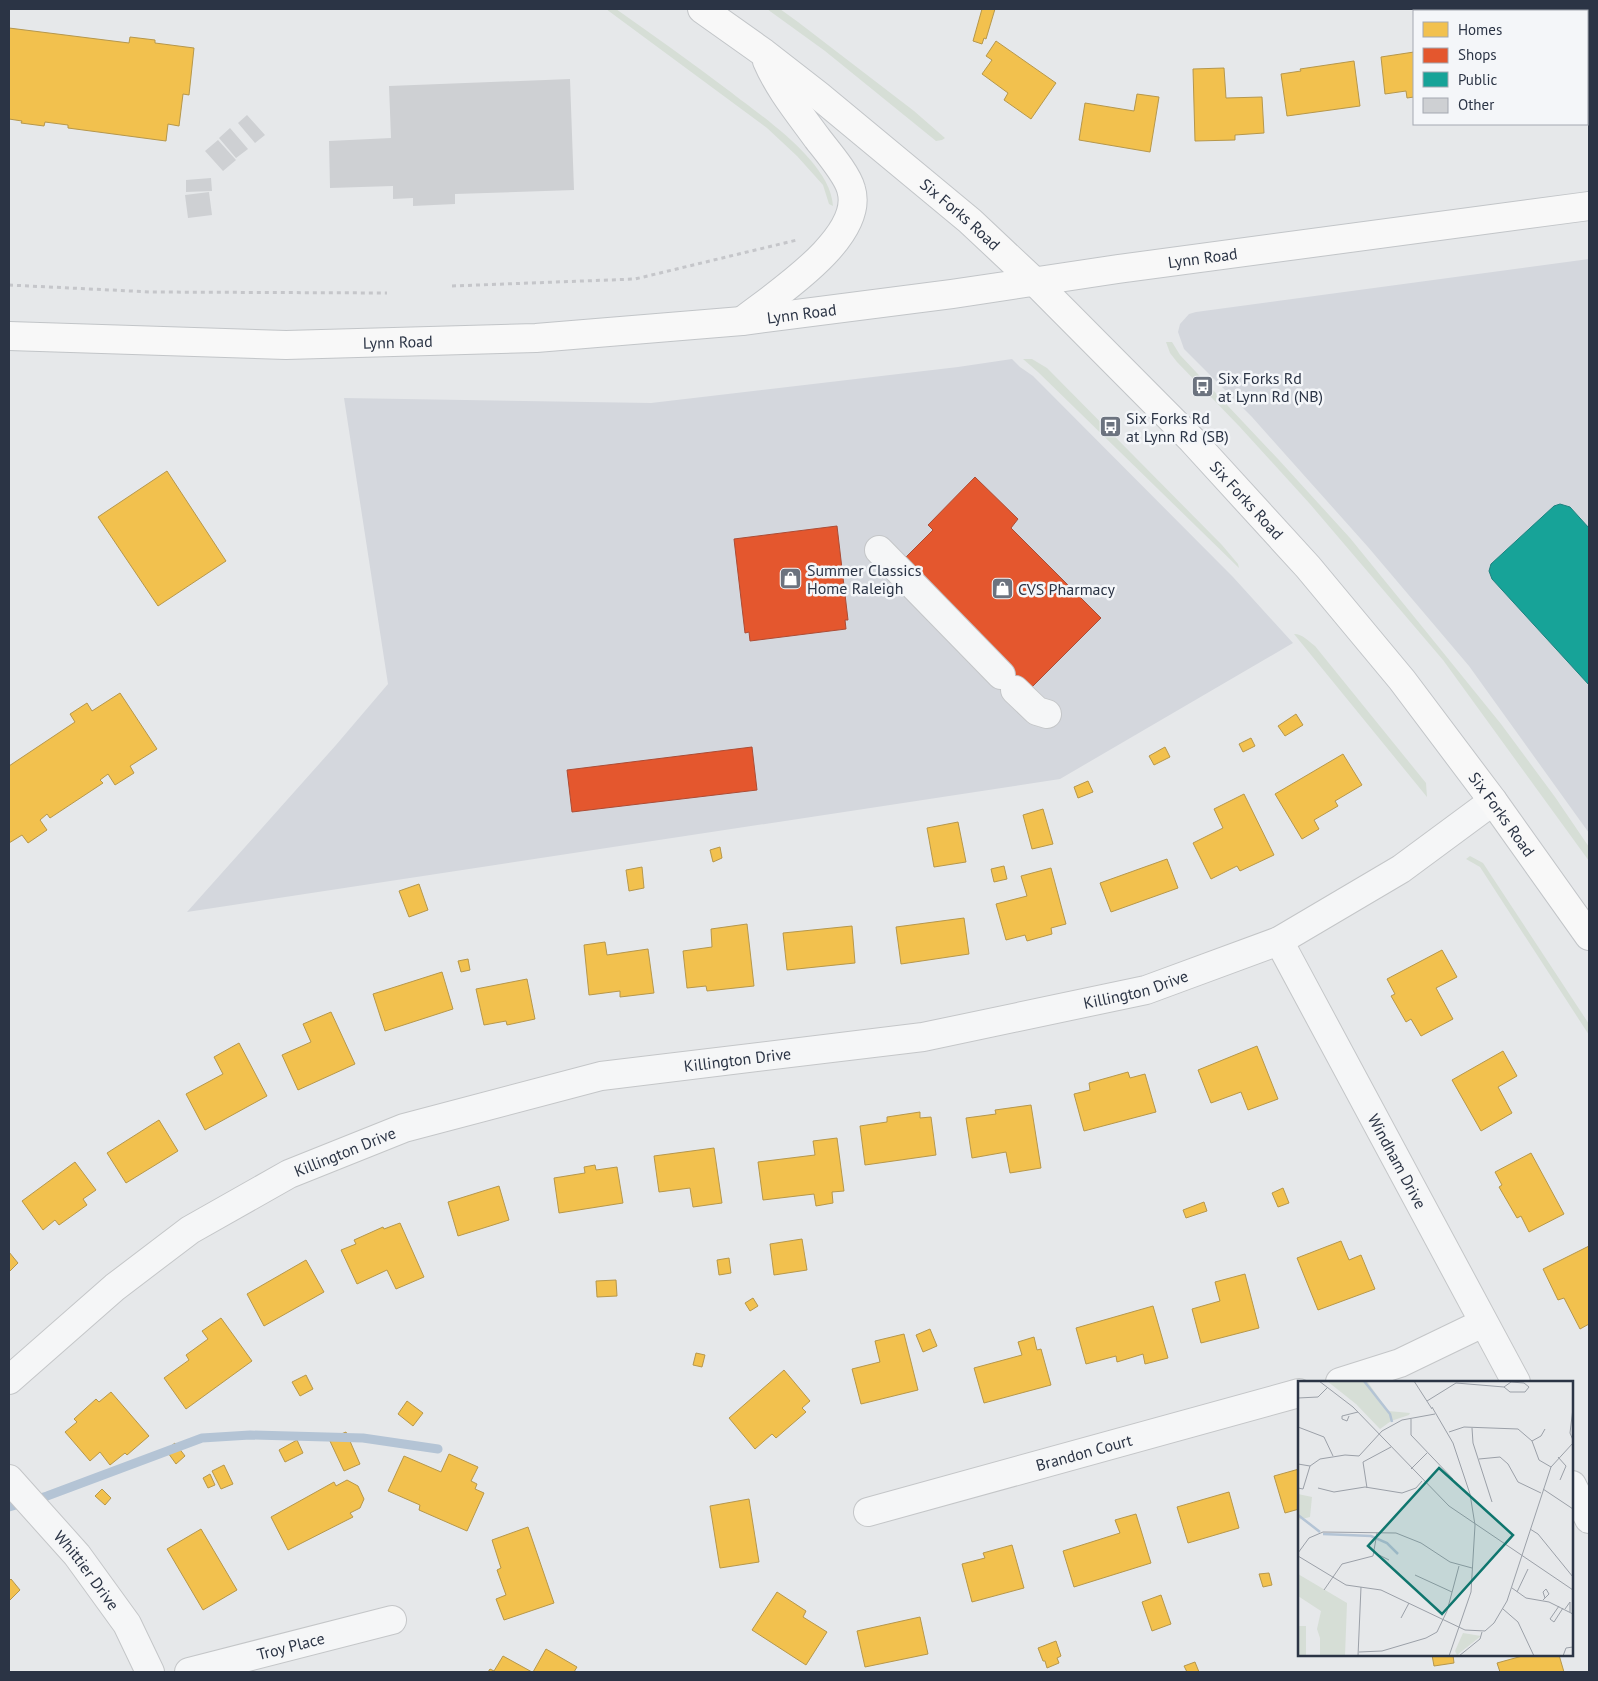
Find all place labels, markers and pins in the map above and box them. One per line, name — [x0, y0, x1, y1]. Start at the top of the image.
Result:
place label: Six Forks Rd at Lynn Rd (NB) — [1218, 368, 1323, 406]
bus stop icon: Six Forks Rd at Lynn Rd (NB) — [1190, 375, 1214, 399]
place label: Six Forks Rd at Lynn Rd (SB) — [1126, 408, 1229, 446]
bus stop icon: Six Forks Rd at Lynn Rd (SB) — [1098, 415, 1122, 439]
place label: Summer Classics Home Raleigh — [807, 560, 922, 598]
shop icon: Summer Classics Home Raleigh — [779, 567, 803, 591]
shop icon: CVS Pharmacy — [990, 577, 1014, 601]
place label: CVS Pharmacy — [1018, 579, 1116, 599]

